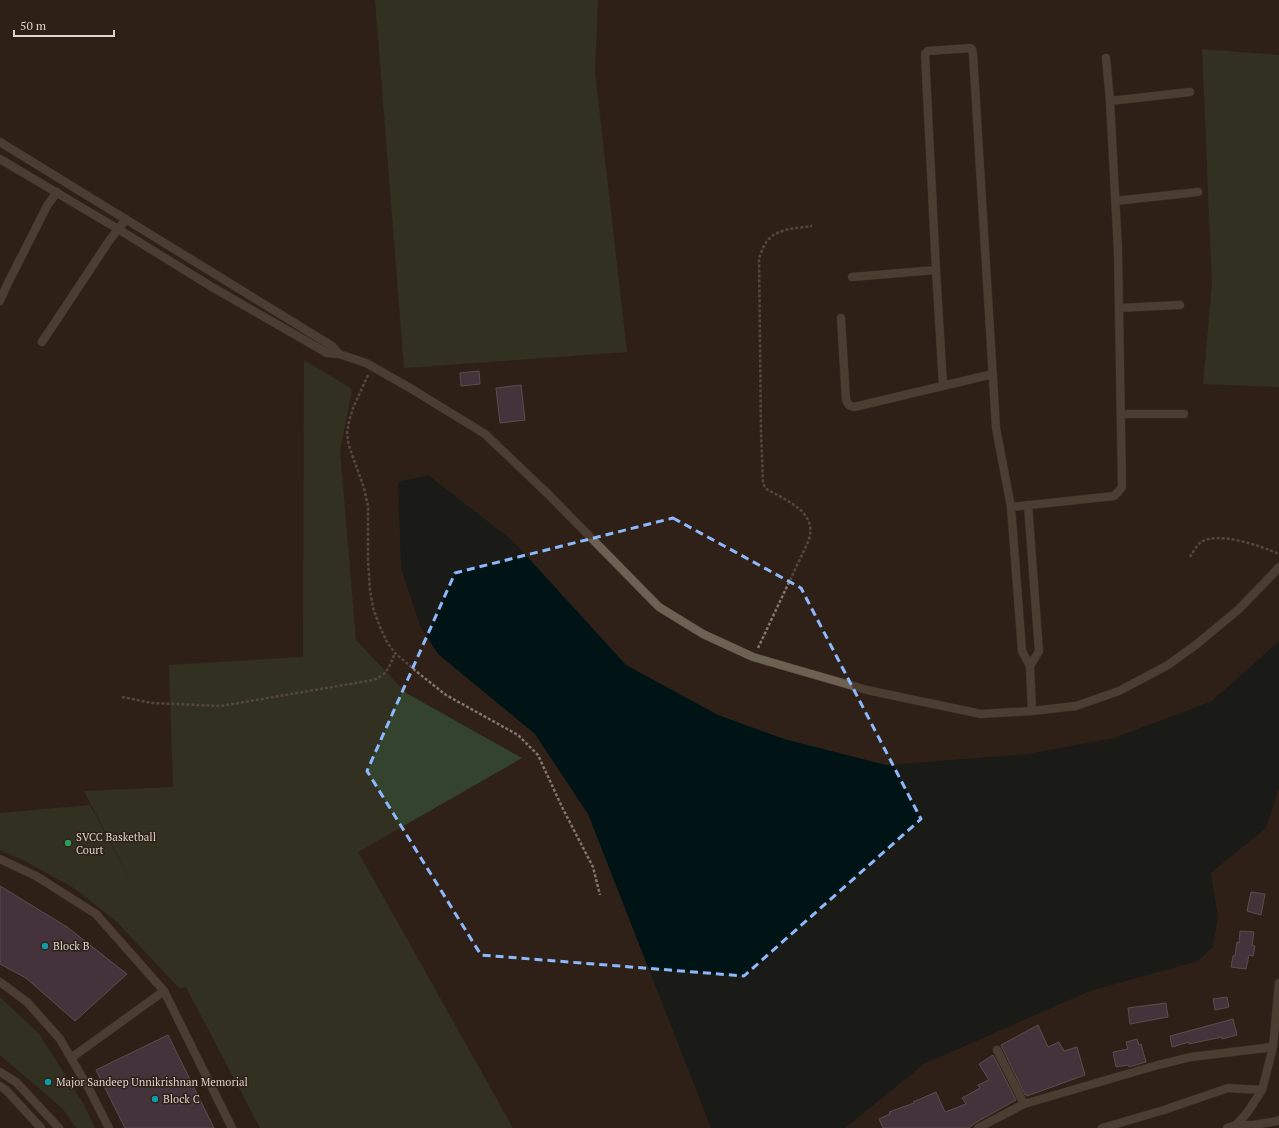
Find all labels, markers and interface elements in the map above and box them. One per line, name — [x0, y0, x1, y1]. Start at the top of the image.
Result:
scale bar — [14, 12, 114, 38]
text: 50 m — [20, 18, 47, 33]
place label: SVCC Basketball Court — [76, 830, 156, 857]
marker: SVCC Basketball Court — [63, 838, 73, 848]
place label: Block B — [53, 939, 90, 953]
marker: Block B — [40, 941, 50, 951]
place label: Major Sandeep Unnikrishnan Memorial — [56, 1075, 248, 1089]
marker: Major Sandeep Unnikrishnan Memorial — [43, 1077, 53, 1087]
place label: Block C — [163, 1092, 200, 1106]
marker: Block C — [150, 1094, 160, 1104]

